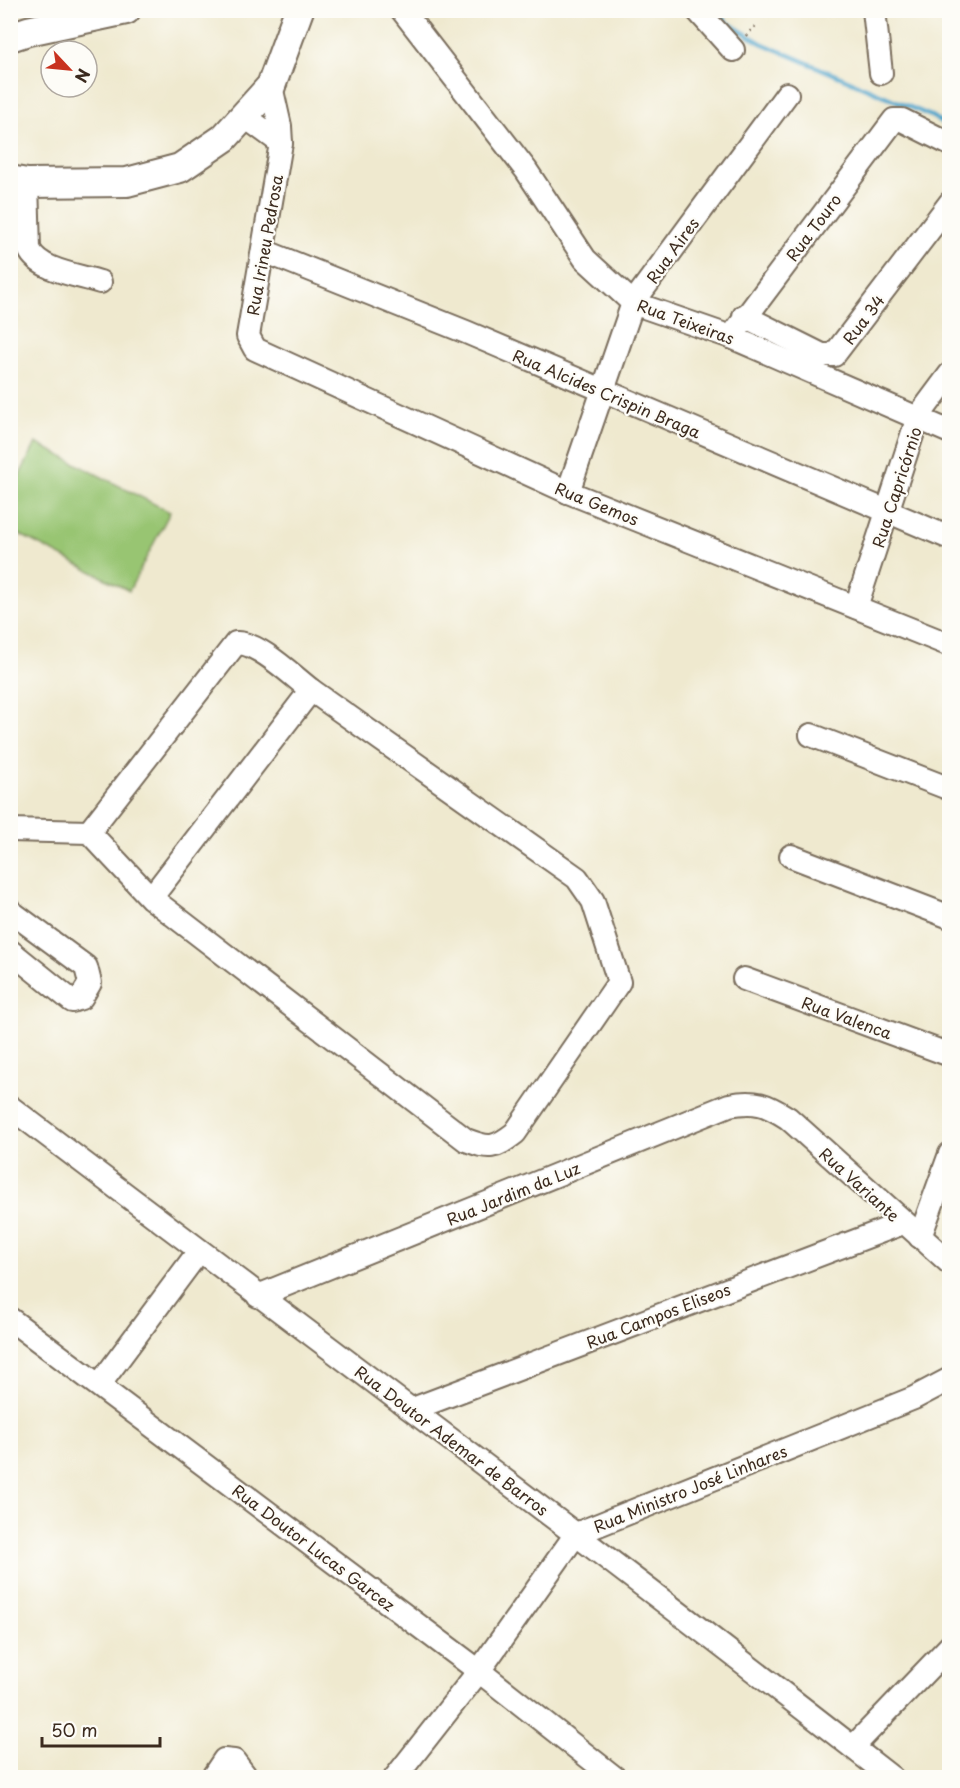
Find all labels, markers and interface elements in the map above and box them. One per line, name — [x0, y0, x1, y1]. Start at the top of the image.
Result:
north arrow — [39, 39, 99, 99]
text: N — [70, 65, 97, 87]
street label: Rua Irineu Pedrosa — [240, 173, 288, 317]
street label: Rua Touro — [780, 188, 846, 266]
street label: Rua Aires — [640, 212, 704, 288]
street label: Rua 34 — [836, 289, 890, 349]
street label: Rua Teixeiras — [634, 292, 738, 350]
street label: Rua Alcides Crispin Braga — [509, 342, 705, 444]
street label: Rua Capricórnio — [865, 423, 927, 551]
street label: Rua Gemos — [552, 475, 642, 531]
street label: Rua Valenca — [798, 990, 896, 1044]
street label: Rua Variante — [814, 1141, 906, 1227]
street label: Rua Jardim da Luz — [443, 1155, 584, 1231]
street label: Rua Campos Eliseos — [582, 1276, 734, 1354]
street label: Rua Doutor Ademar de Barros — [350, 1359, 554, 1521]
street label: Rua Ministro José Linhares — [590, 1438, 790, 1538]
street label: Rua Doutor Lucas Garcez — [228, 1478, 401, 1616]
scale bar — [42, 1710, 160, 1748]
text: 50 m — [51, 1716, 98, 1743]

